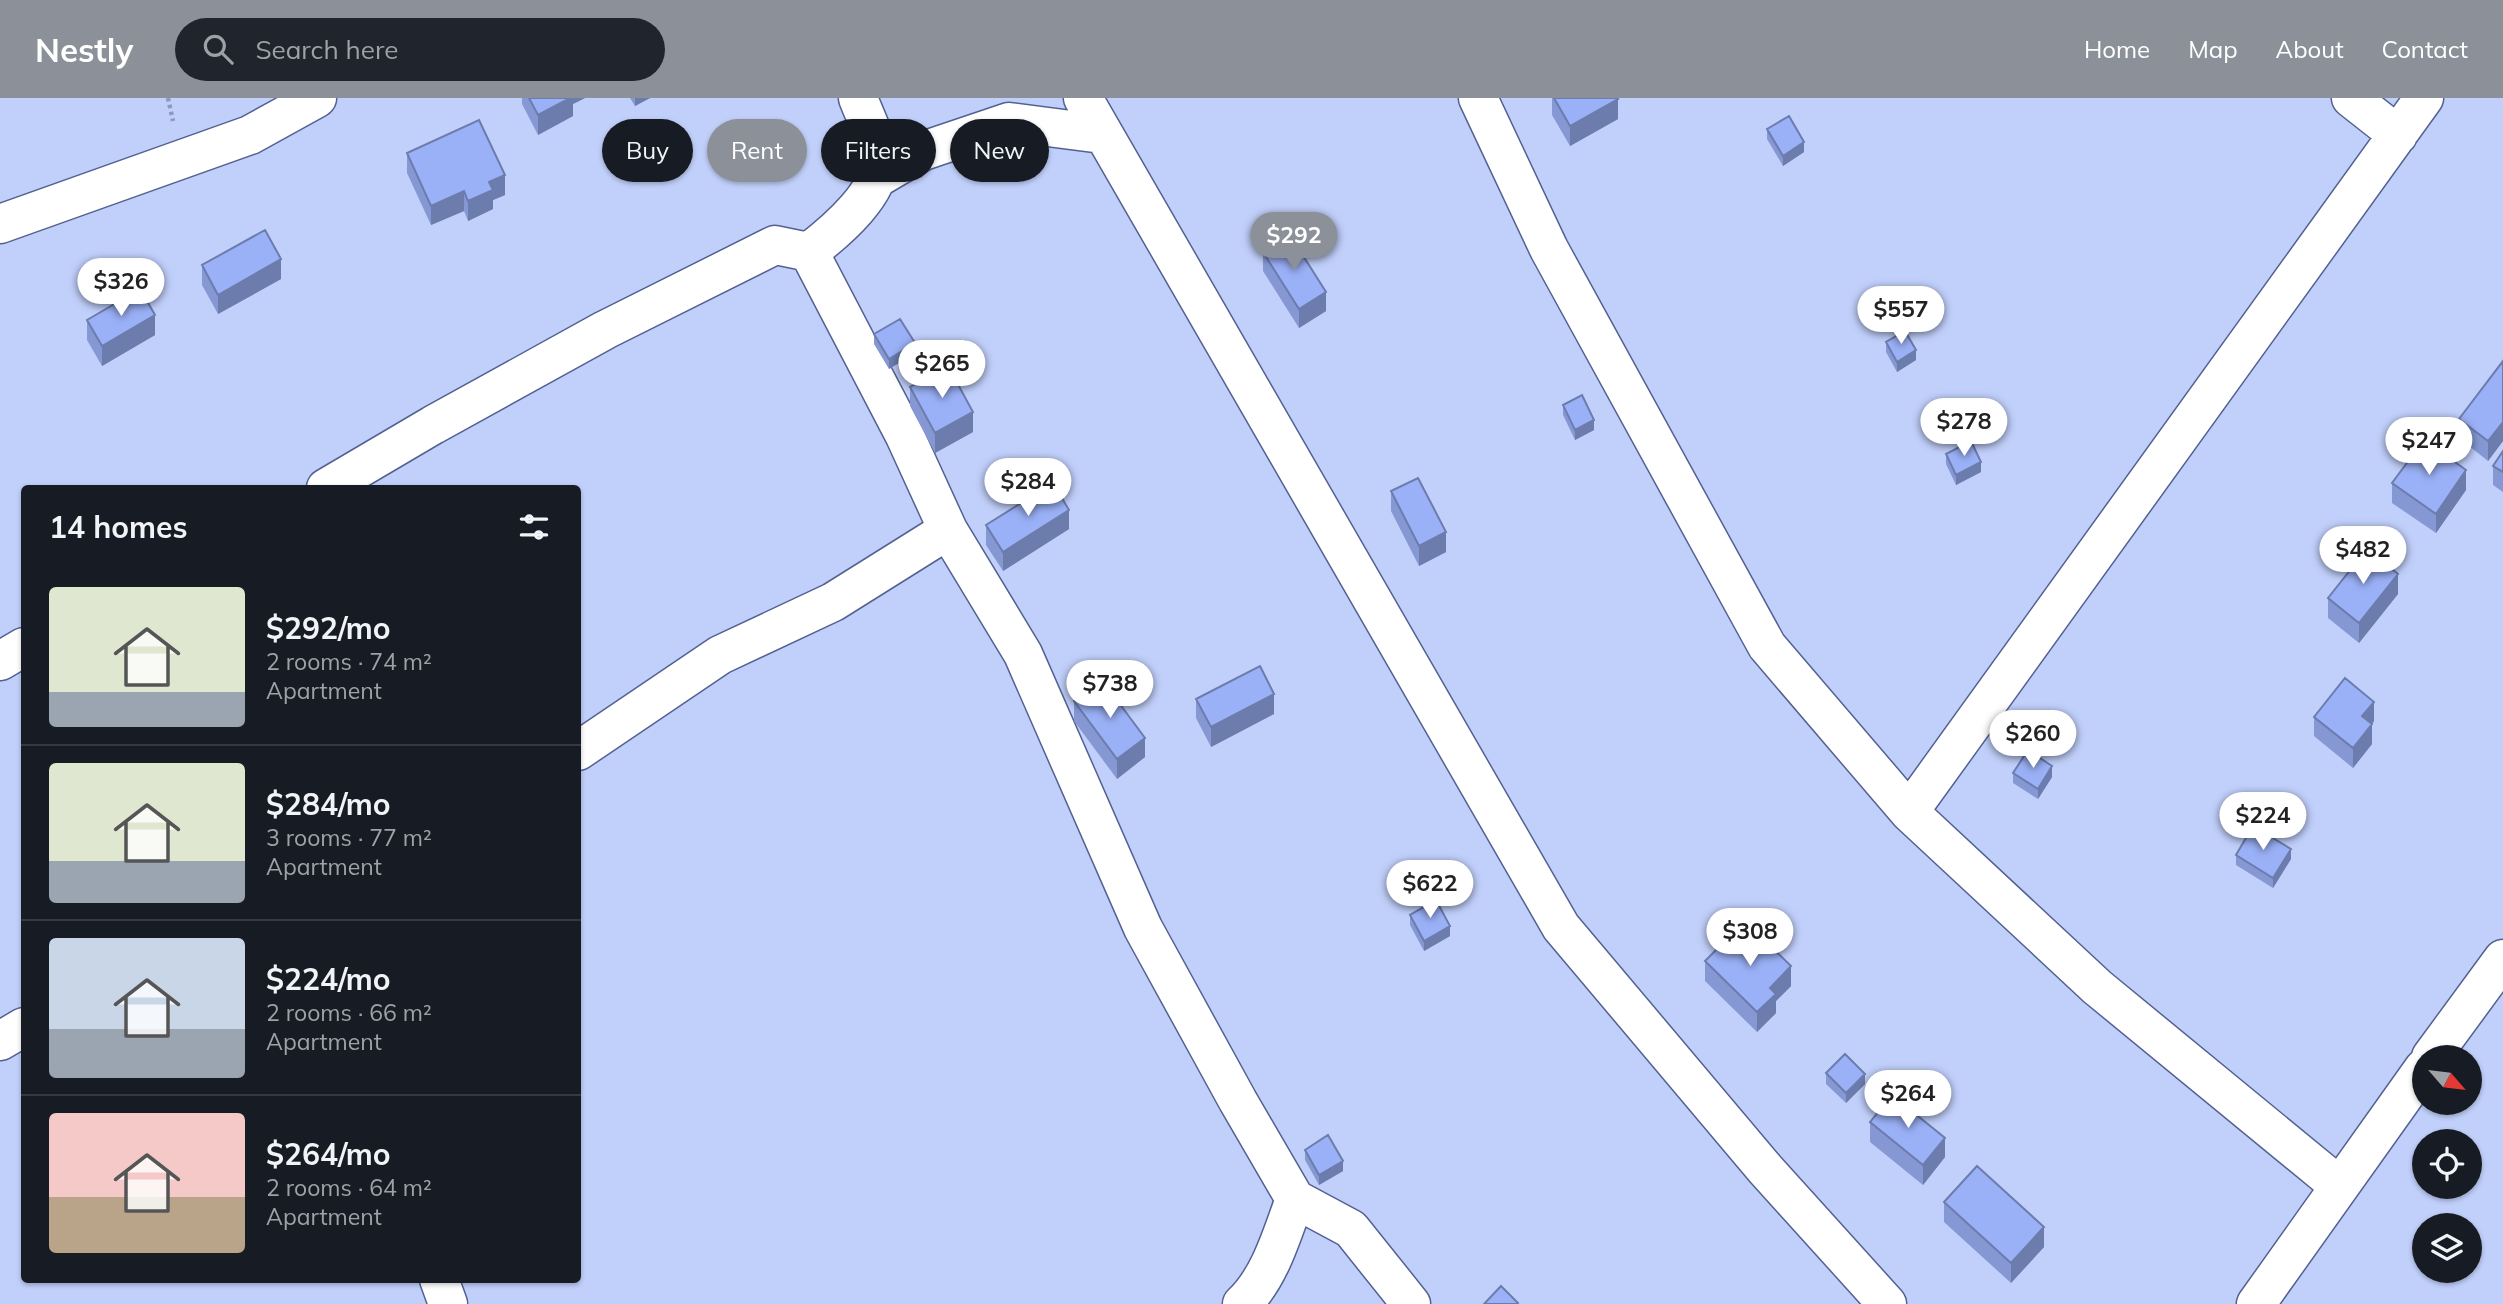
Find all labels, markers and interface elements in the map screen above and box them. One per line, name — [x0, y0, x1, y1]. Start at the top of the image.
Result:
search box — [175, 18, 665, 81]
text: Nestly — [35, 29, 133, 70]
icon: search — [199, 30, 237, 68]
text: Search here — [255, 33, 398, 66]
text: Home — [2084, 34, 2150, 64]
text: Map — [2188, 34, 2238, 64]
text: About — [2276, 34, 2344, 64]
text: Contact — [2382, 34, 2468, 64]
chip: Buy — [602, 119, 693, 182]
chip: Rent — [707, 119, 807, 182]
chip: Filters — [821, 119, 936, 182]
chip: New — [950, 119, 1049, 182]
pin: $292 — [1253, 212, 1335, 272]
text: $292 — [1266, 220, 1322, 249]
pin: $326 — [80, 258, 162, 318]
text: $326 — [93, 266, 149, 295]
pin: $557 — [1860, 286, 1942, 346]
text: $557 — [1873, 294, 1929, 323]
pin: $265 — [901, 341, 983, 400]
text: $265 — [914, 348, 970, 377]
pin: $278 — [1923, 398, 2005, 458]
text: $278 — [1936, 406, 1992, 435]
pin: $247 — [2388, 418, 2470, 477]
text: $247 — [2401, 425, 2457, 454]
pin: $284 — [987, 458, 1069, 518]
text: $284 — [1000, 466, 1056, 495]
text: 14 homes — [49, 508, 188, 546]
icon: filters — [515, 508, 553, 546]
pin: $482 — [2322, 526, 2404, 586]
text: $482 — [2335, 534, 2391, 563]
text: $292/mo — [266, 609, 390, 647]
icon: home — [105, 615, 189, 699]
text: 2 rooms · 74 m² — [266, 647, 432, 676]
pin: $738 — [1069, 660, 1151, 720]
text: $738 — [1082, 668, 1138, 697]
text: Apartment — [266, 676, 382, 705]
pin: $260 — [1992, 710, 2074, 770]
text: $260 — [2005, 718, 2061, 747]
text: $284/mo — [266, 785, 390, 823]
icon: home — [105, 791, 189, 875]
pin: $224 — [2222, 792, 2304, 852]
text: $224 — [2235, 800, 2291, 829]
text: 3 rooms · 77 m² — [266, 823, 432, 852]
text: Apartment — [266, 852, 382, 881]
pin: $622 — [1389, 860, 1471, 920]
text: $622 — [1402, 868, 1458, 897]
pin: $308 — [1709, 908, 1791, 968]
text: $308 — [1722, 916, 1778, 945]
text: $224/mo — [266, 960, 390, 998]
icon: home — [105, 966, 189, 1050]
text: 2 rooms · 66 m² — [266, 998, 432, 1027]
text: Apartment — [266, 1027, 382, 1056]
north arrow — [2412, 1045, 2482, 1115]
map controls — [2412, 1045, 2482, 1283]
pin: $264 — [1867, 1070, 1949, 1130]
text: $264 — [1880, 1078, 1936, 1107]
button: locate — [2412, 1129, 2482, 1199]
text: $264/mo — [266, 1135, 390, 1173]
icon: home — [105, 1141, 189, 1225]
text: 2 rooms · 64 m² — [266, 1173, 432, 1202]
text: Apartment — [266, 1202, 382, 1231]
button: layers — [2412, 1213, 2482, 1283]

